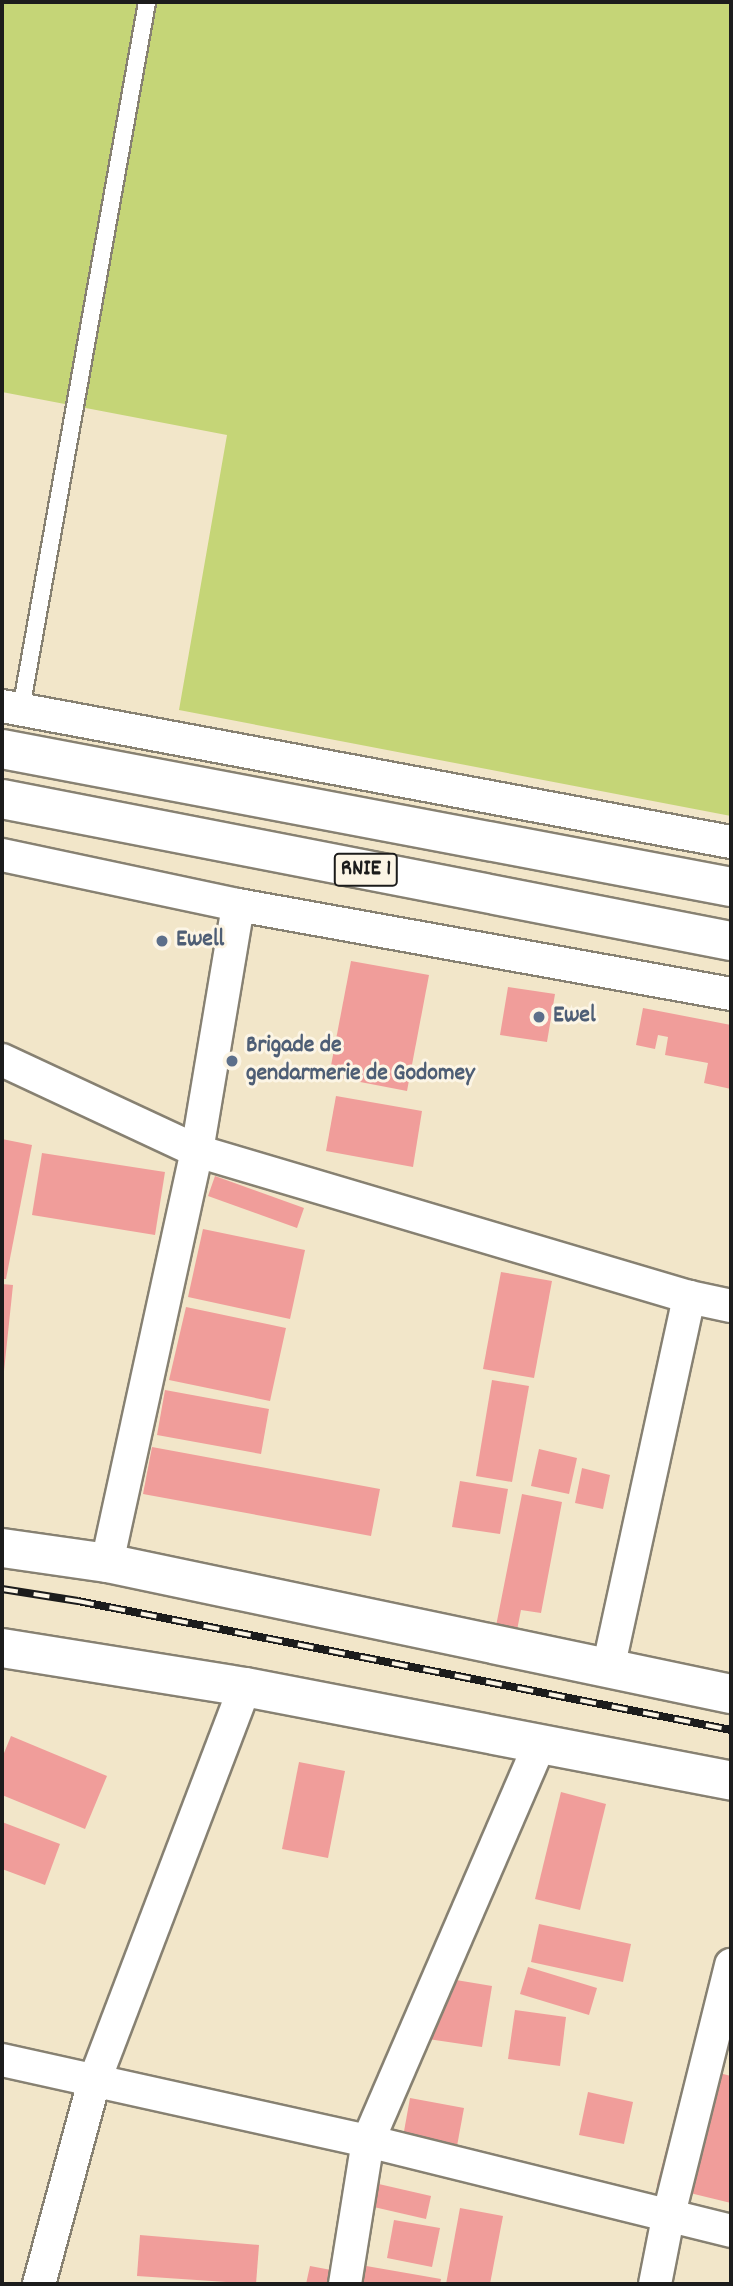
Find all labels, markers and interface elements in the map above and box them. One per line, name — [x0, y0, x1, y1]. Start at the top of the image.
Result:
road number: RNIE 1 — [333, 850, 399, 890]
place label: Ewell — [176, 927, 224, 955]
marker: Ewell — [154, 933, 170, 949]
place label: Ewel — [553, 1003, 596, 1031]
marker: Ewel — [531, 1009, 547, 1025]
place label: Brigade de gendarmerie de Godomey — [246, 1033, 475, 1089]
marker: Brigade de gendarmerie de Godomey — [224, 1053, 240, 1069]

